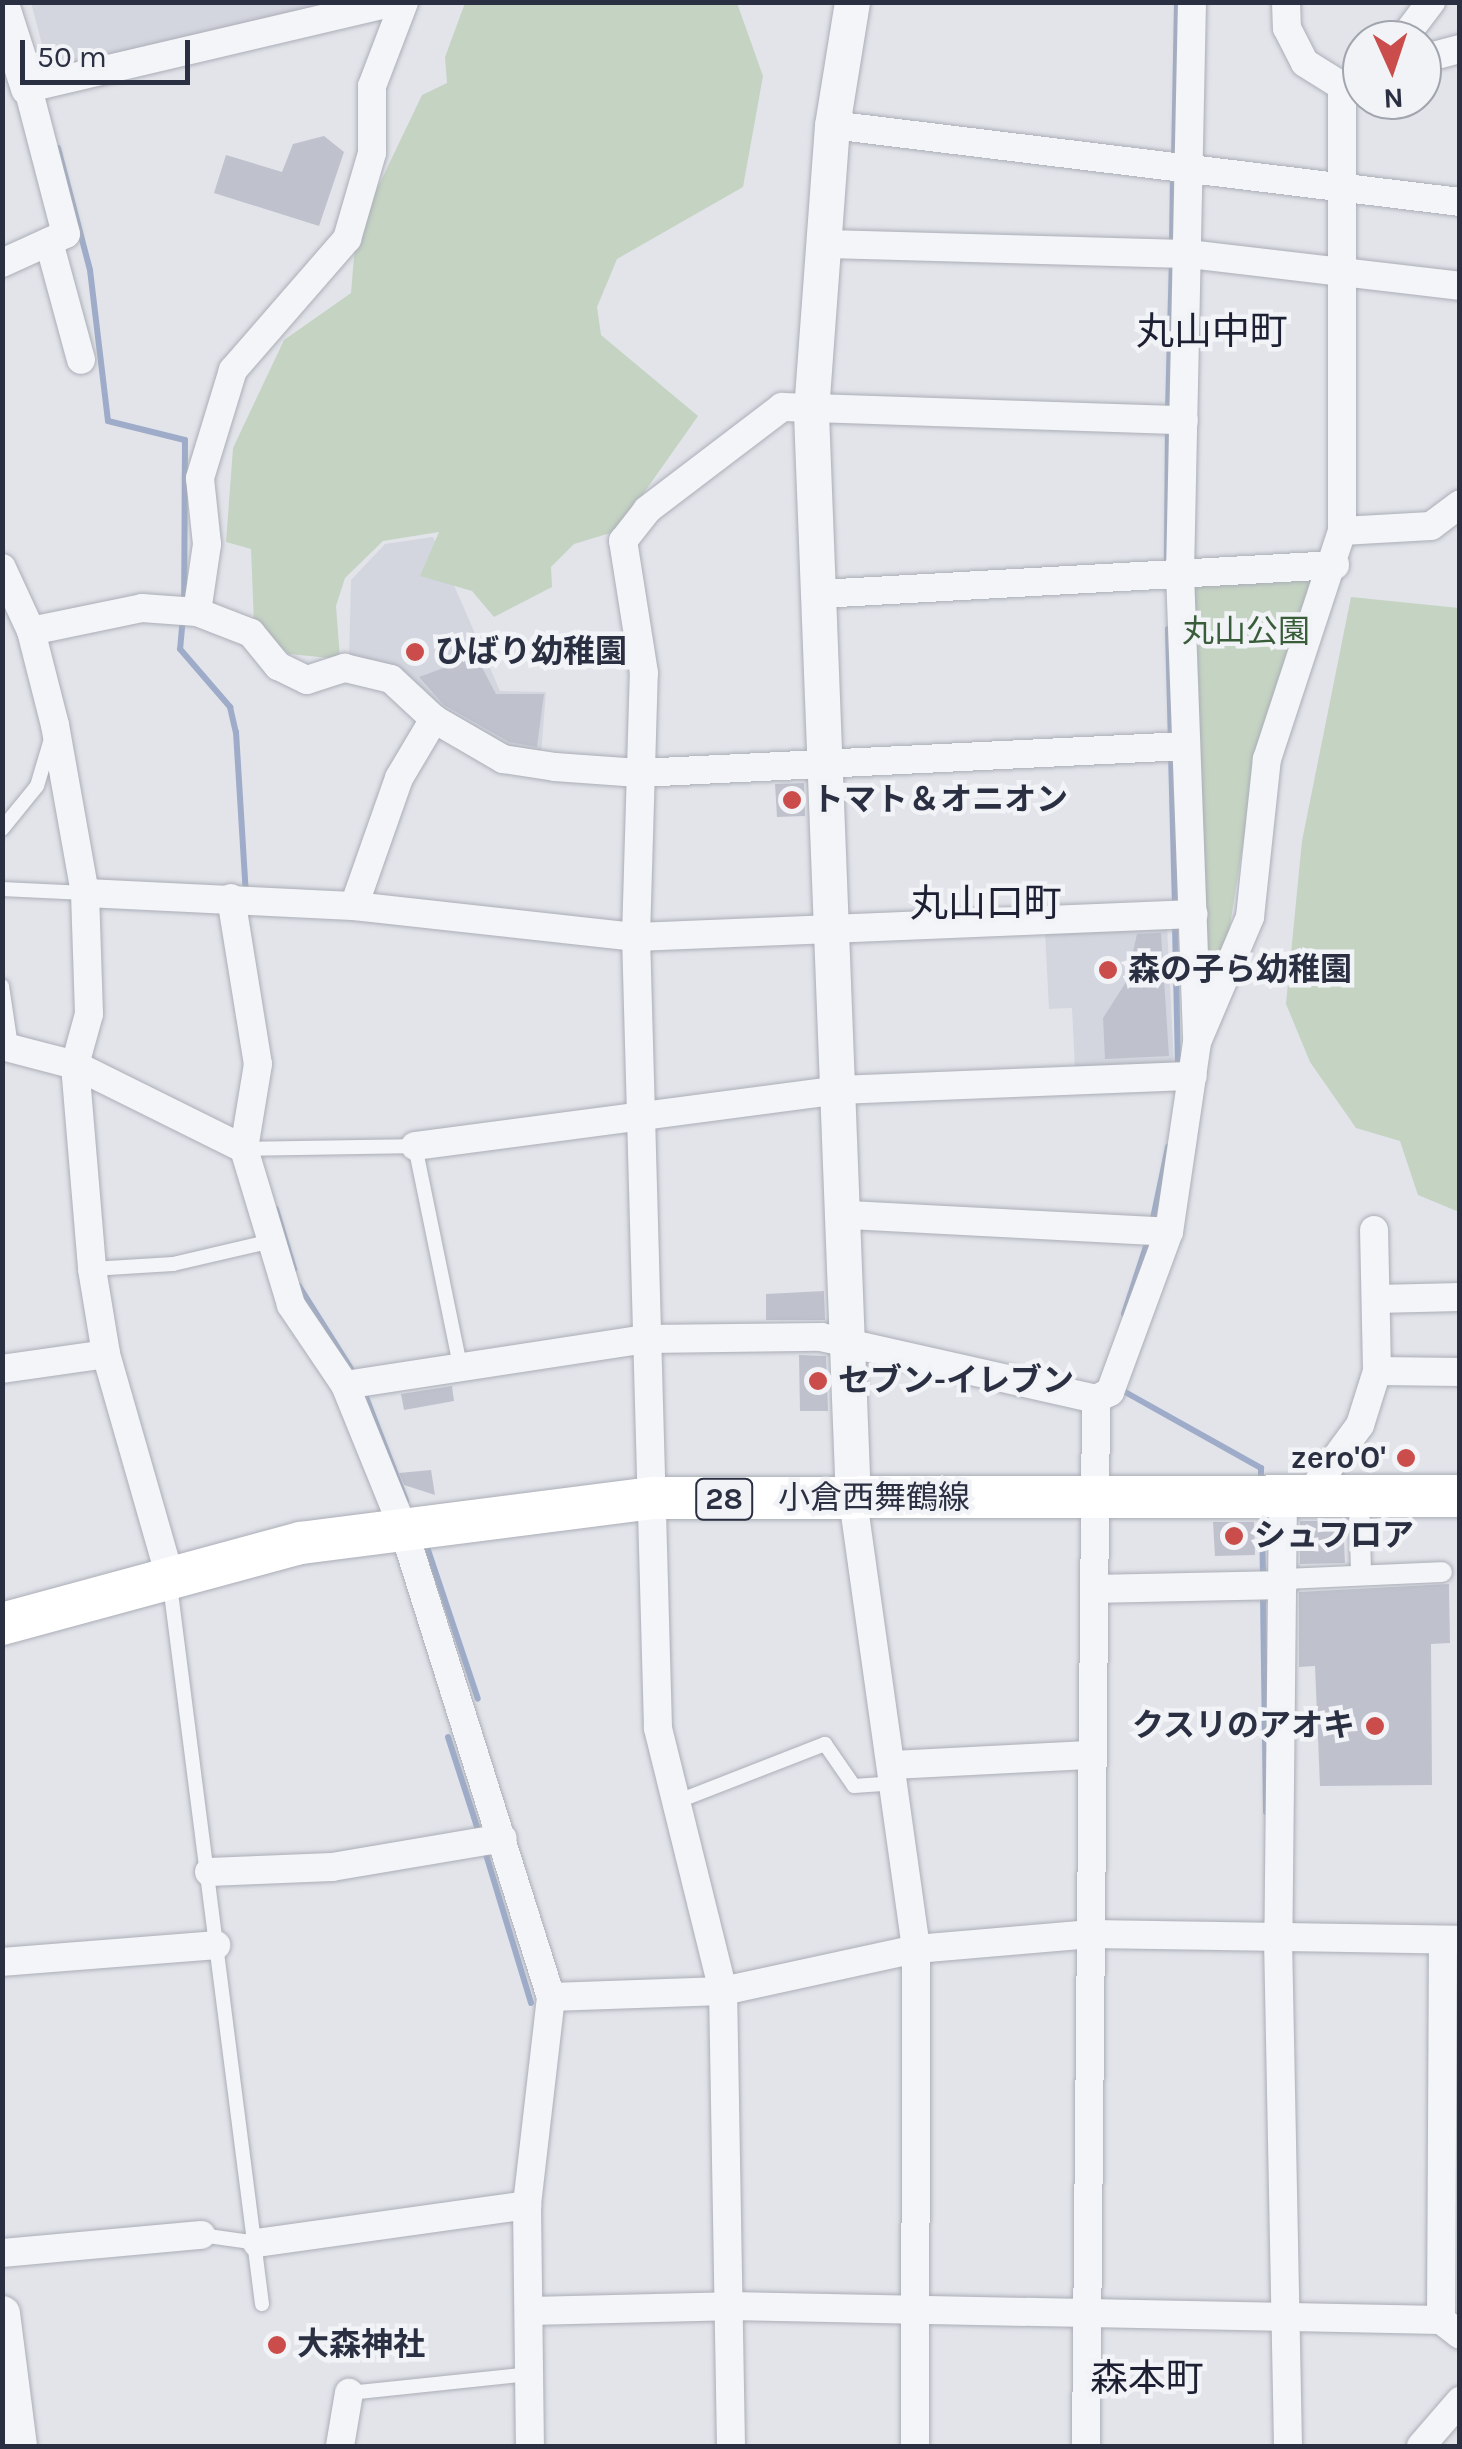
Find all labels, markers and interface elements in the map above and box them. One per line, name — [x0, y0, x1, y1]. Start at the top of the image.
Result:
scale bar — [25, 20, 195, 82]
north arrow — [1342, 20, 1442, 120]
text: 50 m — [37, 39, 107, 75]
text: N — [1383, 81, 1404, 115]
district label: 丸山中町 — [1136, 309, 1288, 355]
park label: 丸山公園 — [1182, 613, 1310, 651]
place label: ひばり幼稚園 — [435, 633, 627, 671]
marker: ひばり幼稚園 — [404, 641, 426, 663]
place label: トマト＆オニオン — [812, 781, 1068, 819]
marker: トマト＆オニオン — [781, 789, 803, 811]
district label: 丸山口町 — [910, 881, 1062, 927]
place label: 森の子ら幼稚園 — [1128, 951, 1352, 989]
marker: 森の子ら幼稚園 — [1097, 959, 1119, 981]
place label: セブン-イレブン — [838, 1362, 1074, 1400]
marker: セブン-イレブン — [807, 1370, 829, 1392]
place label: zero'0' — [1291, 1439, 1386, 1477]
marker: zero'0' — [1395, 1447, 1417, 1469]
road number: 28 — [694, 1474, 754, 1524]
street label: 小倉西舞鶴線 — [778, 1479, 970, 1517]
place label: シュフロア — [1254, 1517, 1414, 1555]
marker: シュフロア — [1223, 1525, 1245, 1547]
place label: クスリのアオキ — [1131, 1707, 1355, 1745]
marker: クスリのアオキ — [1364, 1715, 1386, 1737]
place label: 大森神社 — [297, 2326, 425, 2364]
marker: 大森神社 — [266, 2334, 288, 2356]
district label: 森本町 — [1090, 2356, 1204, 2402]

